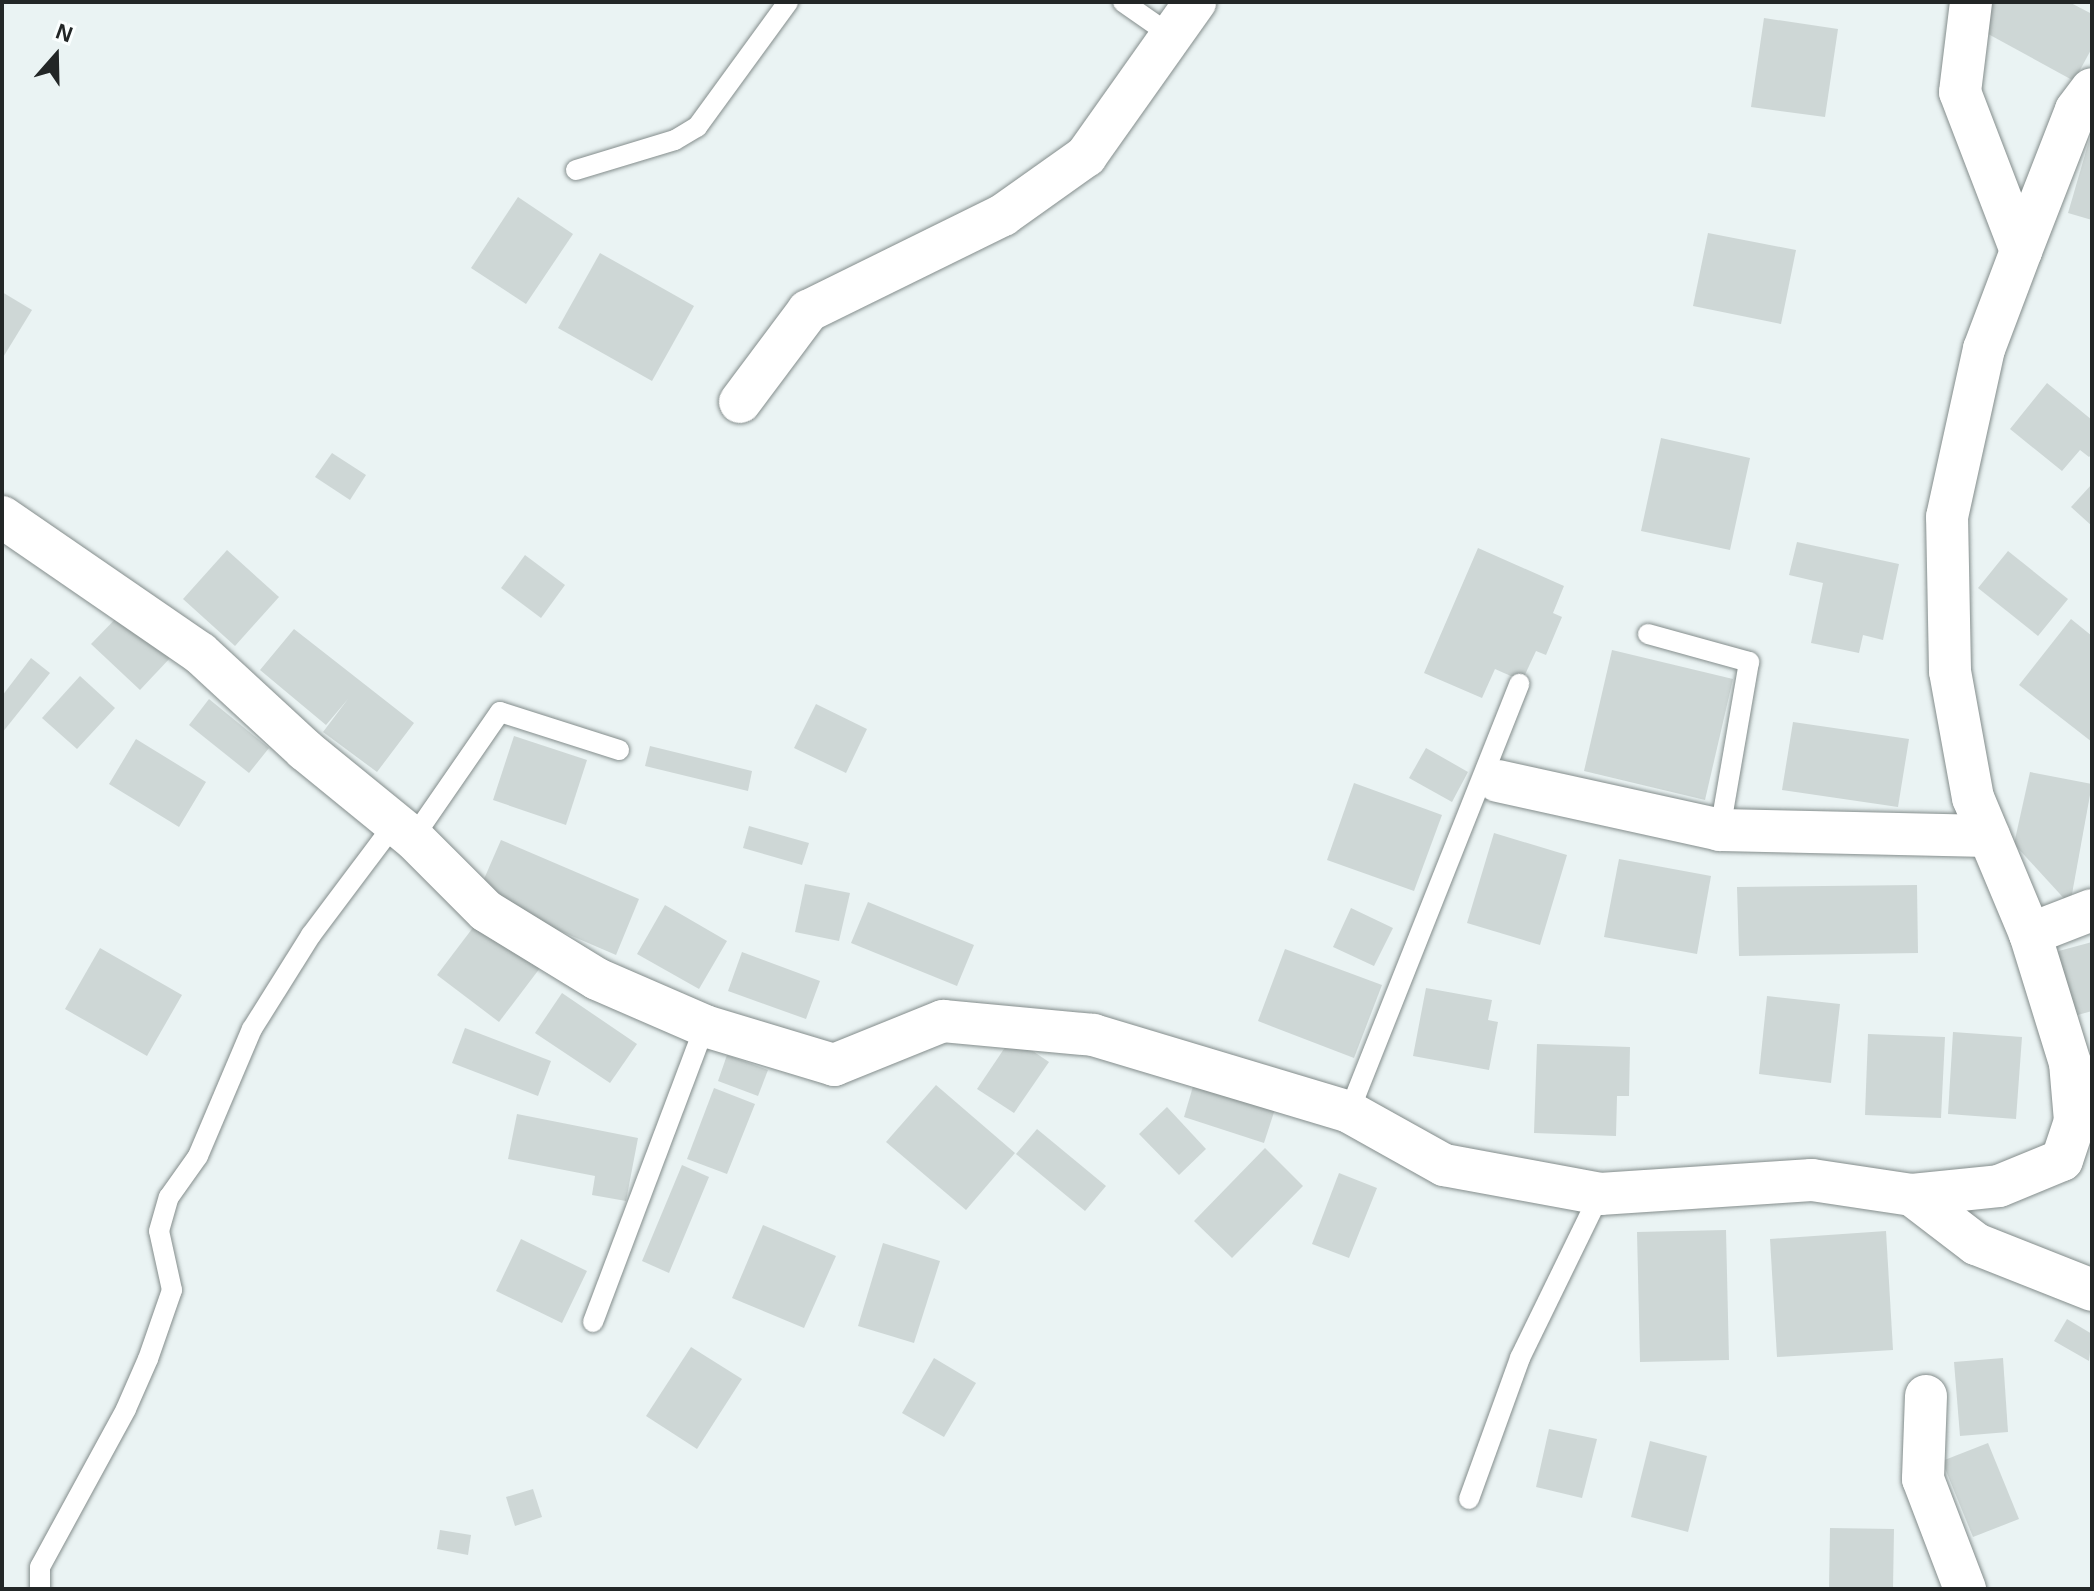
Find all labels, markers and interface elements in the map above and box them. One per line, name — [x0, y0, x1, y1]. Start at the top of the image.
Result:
north arrow — [16, 16, 96, 96]
text: N — [53, 19, 76, 47]

